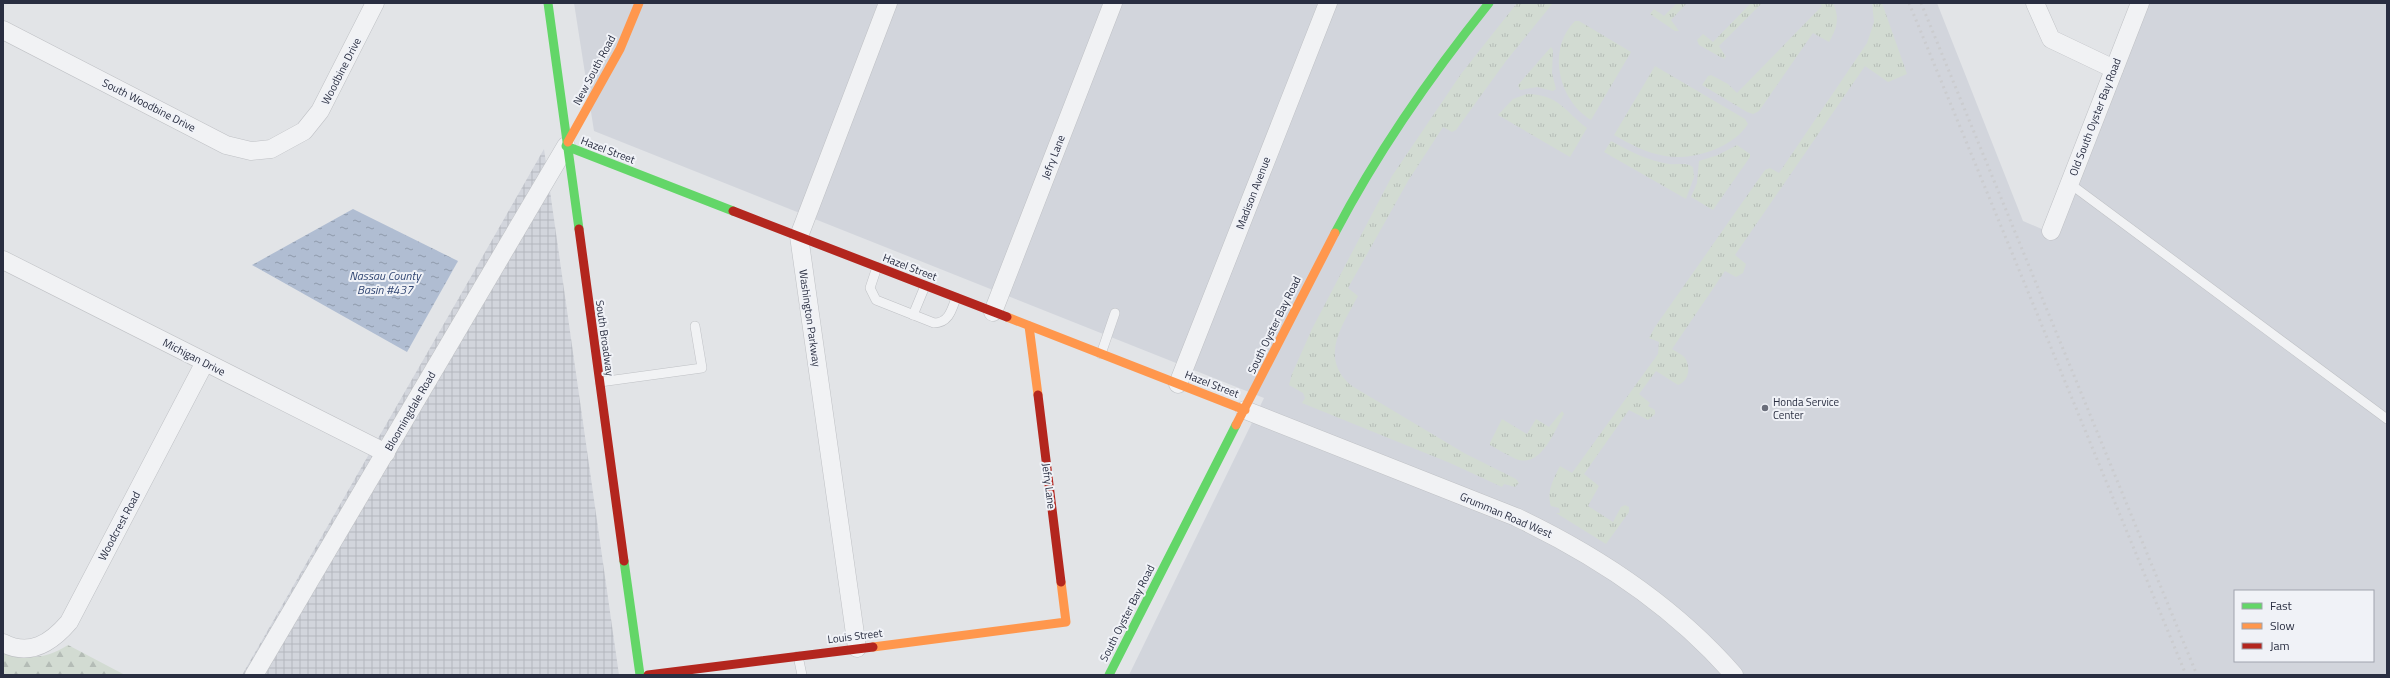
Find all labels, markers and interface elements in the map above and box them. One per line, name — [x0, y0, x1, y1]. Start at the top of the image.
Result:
street label: New South Road — [569, 32, 619, 108]
street label: Woodbine Drive — [317, 34, 365, 107]
street label: Old South Oyster Bay Road — [2065, 56, 2125, 178]
street label: South Woodbine Drive — [100, 75, 199, 136]
street label: Hazel Street — [579, 132, 637, 168]
street label: Jefry Lane — [1037, 132, 1069, 181]
street label: Madison Avenue — [1232, 154, 1274, 232]
street label: Hazel Street — [881, 249, 939, 285]
water label: Nassau County Basin #437 — [349, 266, 422, 299]
street label: Washington Parkway — [795, 268, 825, 368]
street label: South Oyster Bay Road — [1243, 273, 1305, 377]
street label: South Broadway — [592, 299, 618, 378]
street label: Michigan Drive — [160, 334, 228, 380]
street label: Hazel Street — [1183, 366, 1241, 402]
street label: Bloomingdale Road — [381, 368, 439, 454]
place label: Honda Service Center — [1773, 394, 1840, 423]
marker: Honda Service Center — [1760, 403, 1770, 413]
street label: Jefry Lane — [1038, 462, 1060, 510]
street label: Woodcrest Road — [94, 488, 144, 563]
street label: Grumman Road West — [1457, 488, 1555, 542]
street label: South Oyster Bay Road — [1096, 562, 1158, 664]
legend — [2234, 590, 2374, 662]
text: Fast — [2270, 596, 2293, 615]
text: Slow — [2270, 616, 2295, 635]
street label: Louis Street — [827, 625, 883, 647]
text: Jam — [2270, 636, 2290, 655]

